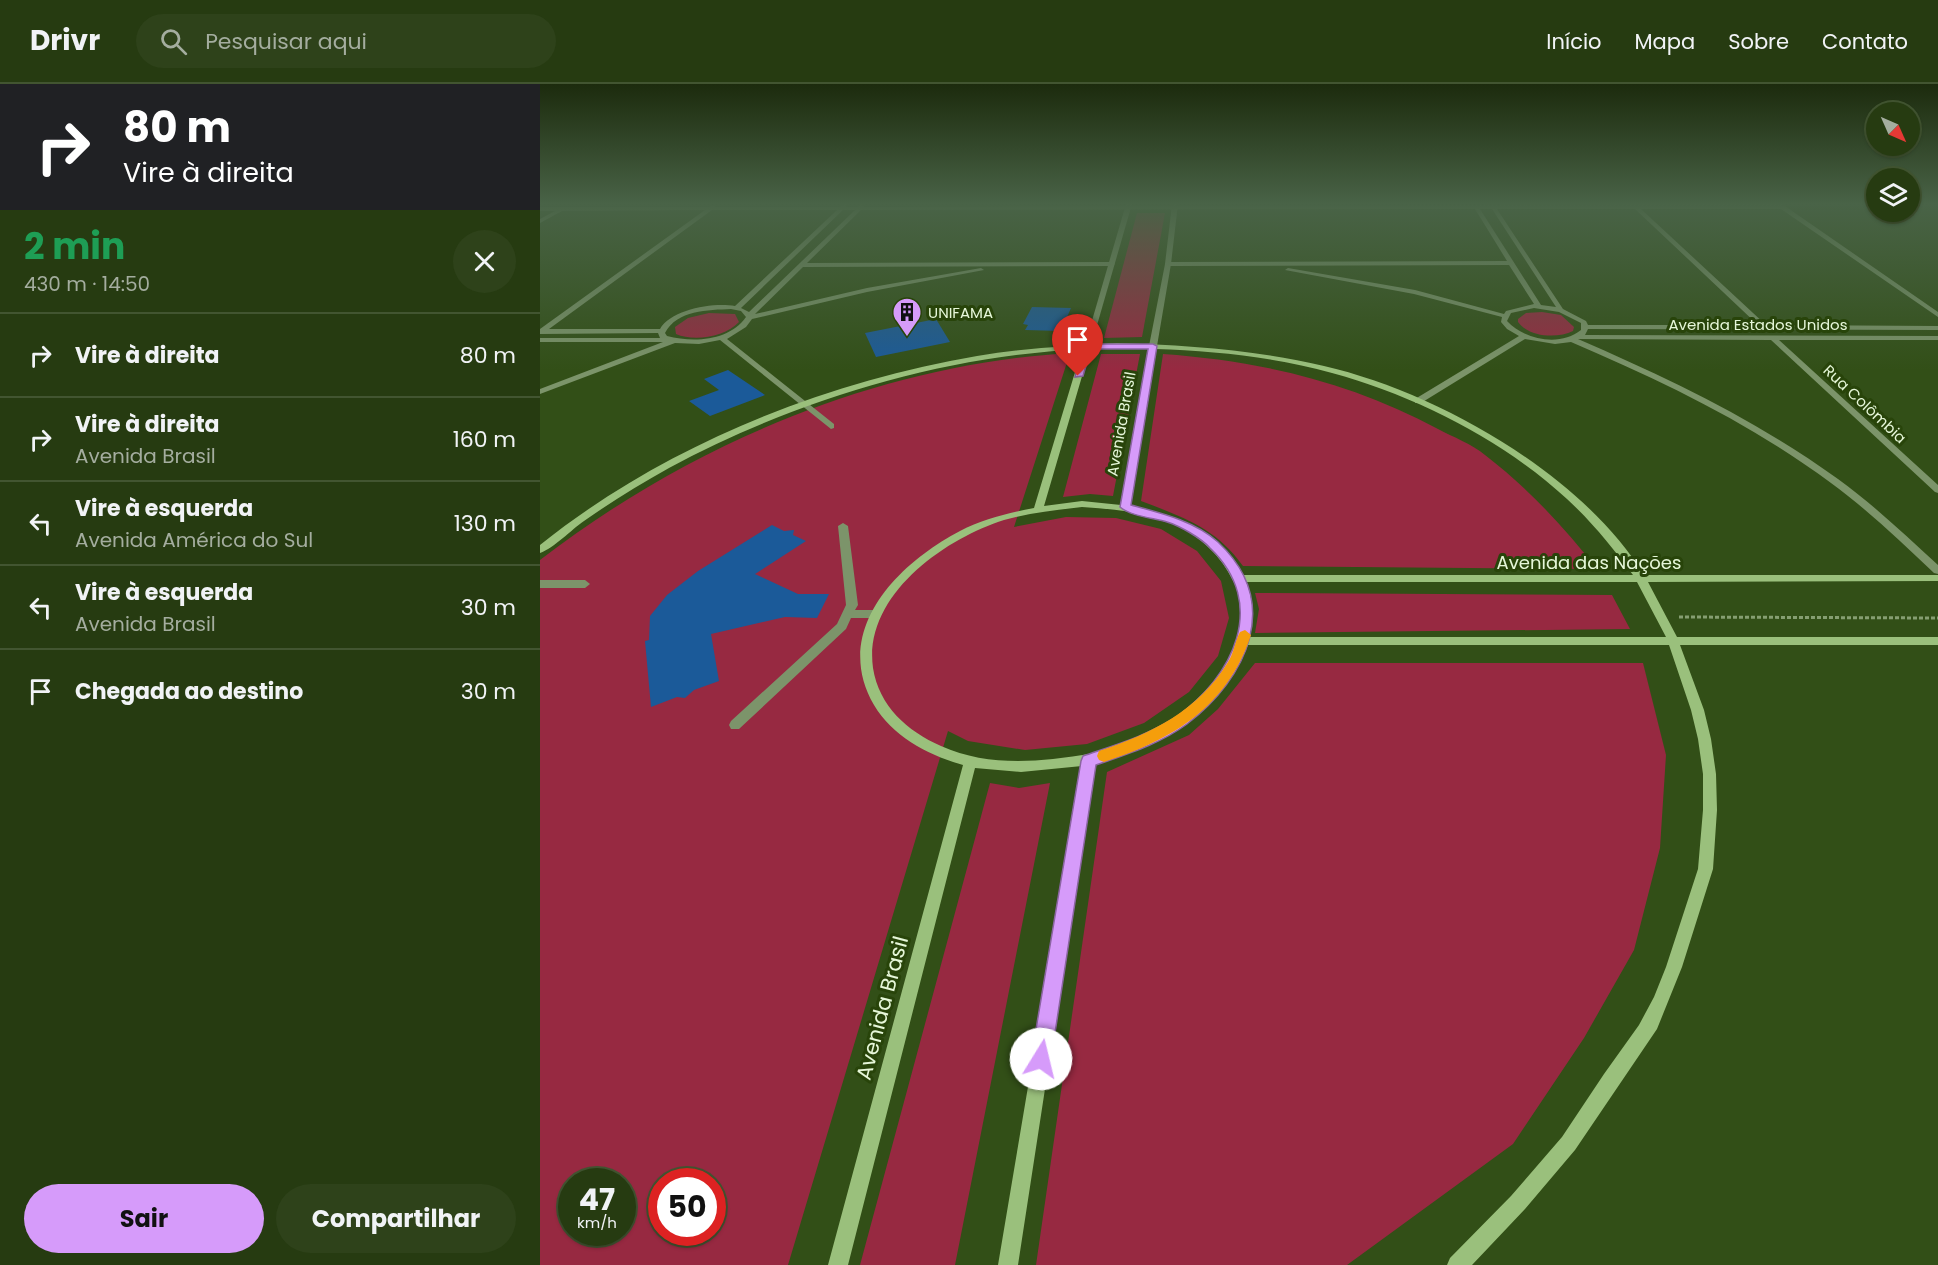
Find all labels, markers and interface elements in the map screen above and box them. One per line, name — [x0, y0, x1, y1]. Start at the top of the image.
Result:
search box — [136, 14, 556, 68]
text: Drivr — [30, 21, 100, 60]
icon: search — [157, 25, 190, 58]
text: Pesquisar aqui — [205, 26, 367, 57]
text: Início — [1546, 27, 1601, 56]
text: Mapa — [1634, 27, 1695, 56]
text: Sobre — [1728, 27, 1789, 56]
text: Contato — [1822, 27, 1908, 56]
text: 80 m — [123, 98, 231, 157]
north arrow — [1866, 102, 1920, 156]
map controls — [1866, 102, 1920, 222]
icon: right — [24, 108, 102, 186]
text: Vire à direita — [123, 154, 294, 191]
button: layers — [1866, 168, 1920, 222]
text: 2 min — [24, 221, 125, 272]
button: close — [453, 230, 516, 293]
text: 430 m · 14:50 — [24, 270, 150, 298]
building icon: UNIFAMA — [891, 296, 923, 338]
place label: UNIFAMA — [928, 302, 993, 323]
pin — [1052, 314, 1103, 376]
street label: Avenida Estados Unidos — [1668, 314, 1848, 335]
icon: arrive — [1061, 323, 1094, 356]
icon: right — [24, 339, 57, 372]
text: Vire à direita — [75, 340, 220, 371]
text: 80 m — [460, 340, 516, 371]
street label: Rua Colômbia — [1819, 360, 1911, 448]
street label: Avenida Brasil — [1101, 370, 1141, 478]
text: Vire à direita — [75, 409, 220, 440]
icon: right — [24, 423, 57, 456]
text: 160 m — [453, 424, 516, 455]
text: Avenida Brasil — [75, 442, 216, 470]
text: Vire à esquerda — [75, 493, 253, 524]
icon: left — [24, 507, 57, 540]
text: 130 m — [454, 508, 516, 539]
text: Avenida América do Sul — [75, 526, 313, 554]
street label: Avenida das Nações — [1497, 550, 1681, 575]
text: Vire à esquerda — [75, 577, 253, 608]
icon: left — [24, 591, 57, 624]
text: 30 m — [461, 592, 516, 623]
text: Avenida Brasil — [75, 610, 216, 638]
icon: arrive — [24, 675, 57, 708]
text: Chegada ao destino — [75, 676, 303, 707]
text: 30 m — [461, 676, 516, 707]
street label: Avenida Brasil — [849, 933, 915, 1083]
position arrow — [1009, 1027, 1073, 1091]
speed limit sign: 50 — [648, 1168, 726, 1246]
text: 47 — [579, 1178, 615, 1221]
button: Sair — [24, 1184, 264, 1253]
button: Compartilhar — [276, 1184, 516, 1253]
text: km/h — [577, 1212, 617, 1233]

